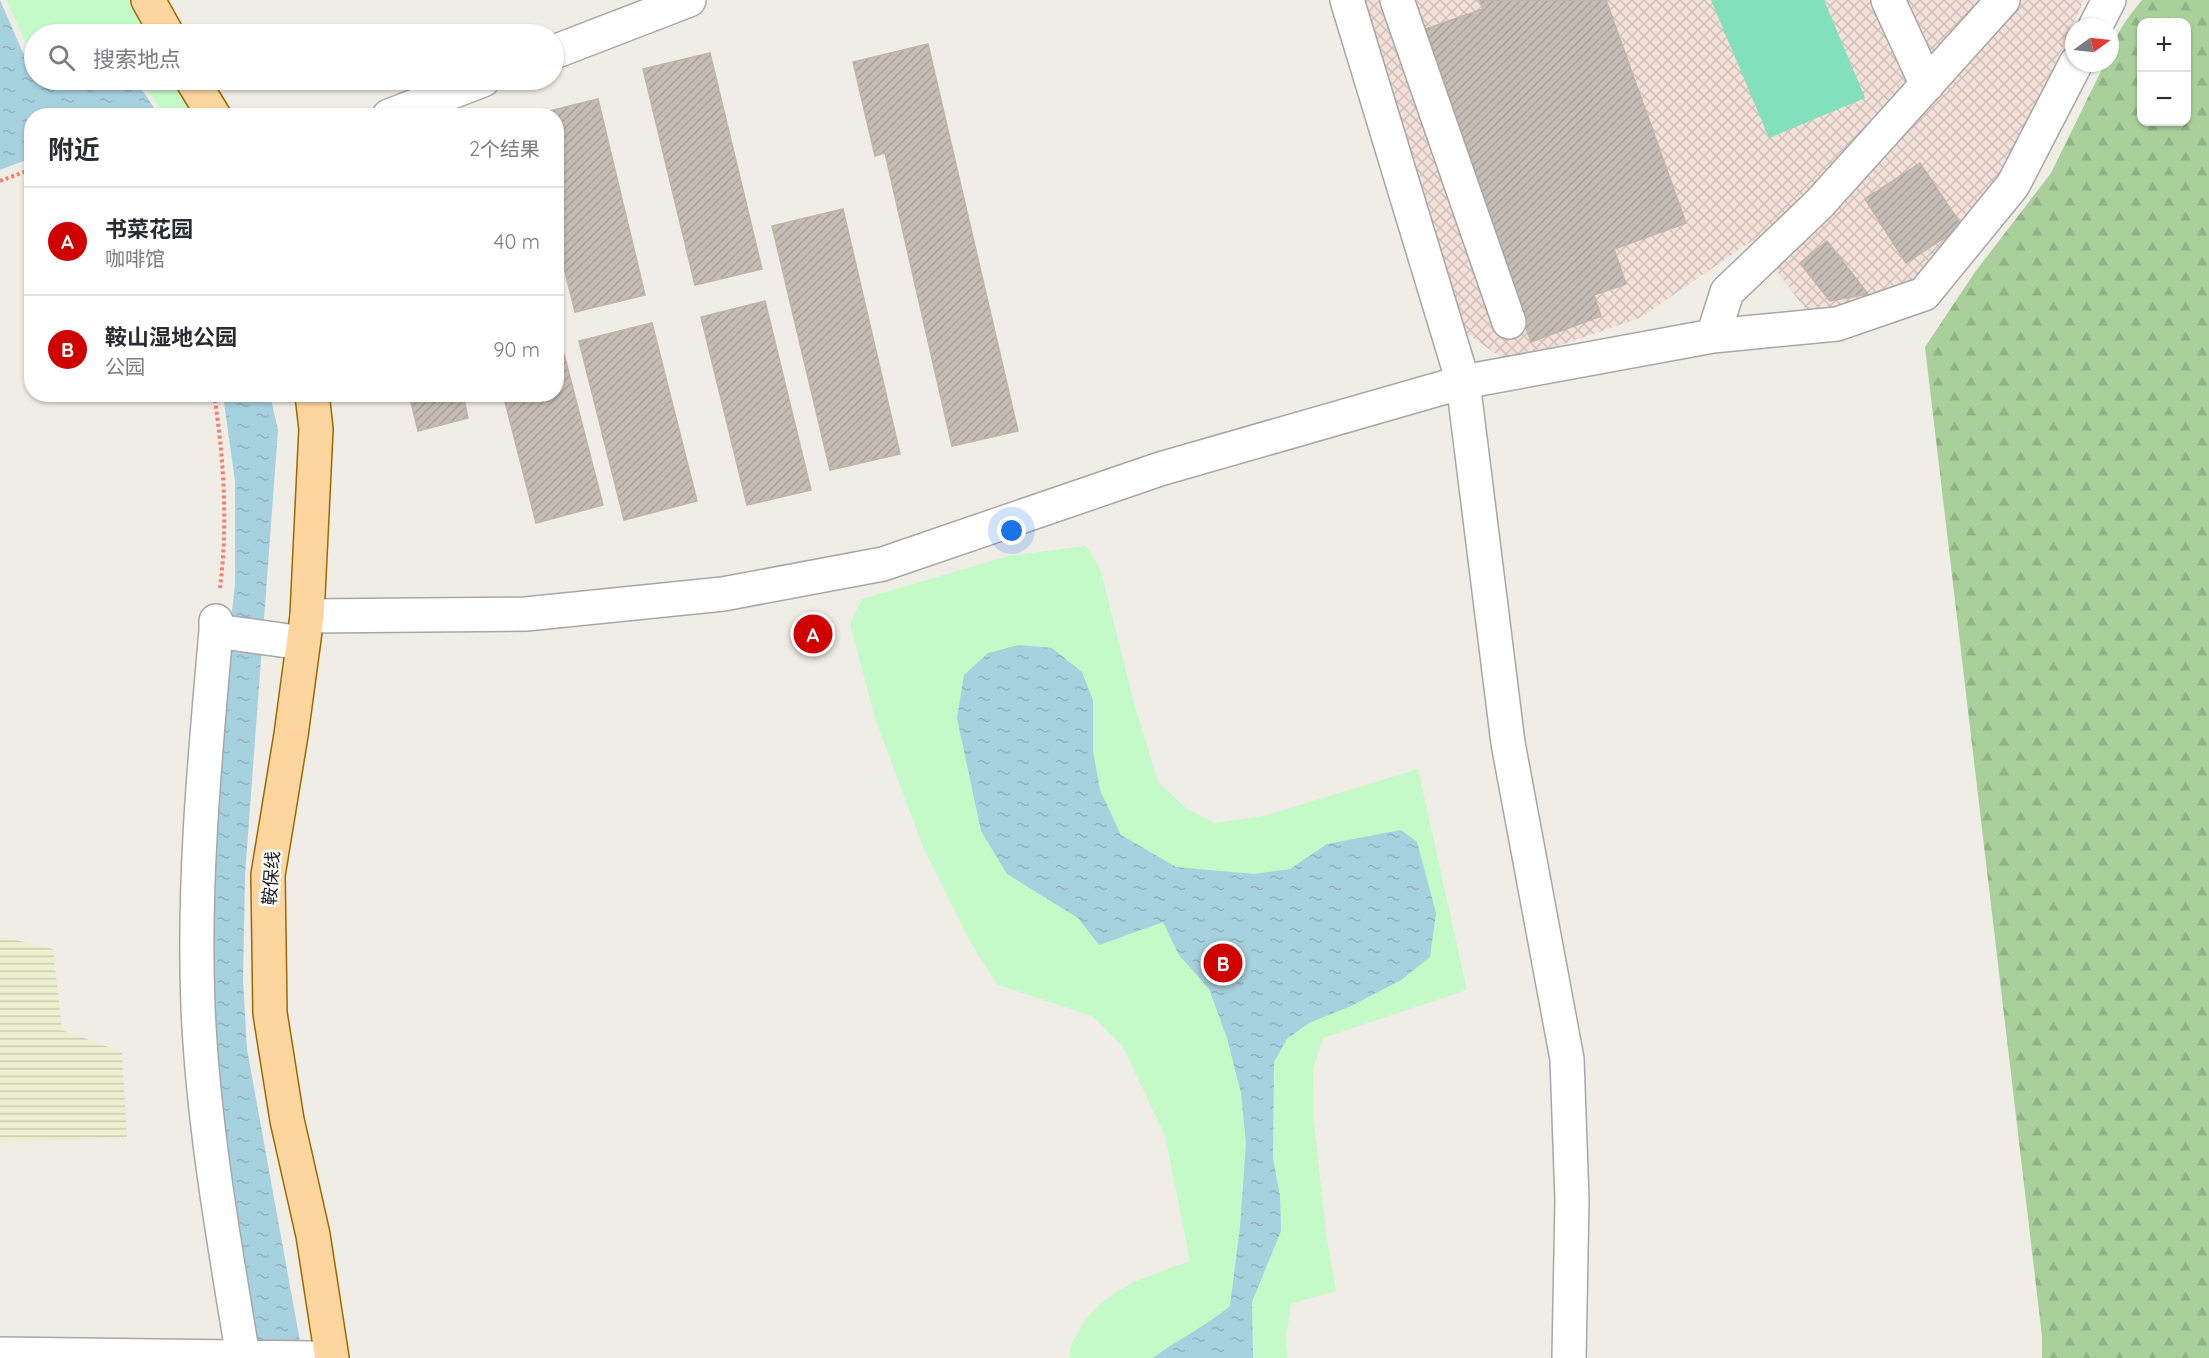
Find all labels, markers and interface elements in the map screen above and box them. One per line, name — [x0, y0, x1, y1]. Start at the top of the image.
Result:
north arrow — [2065, 18, 2119, 72]
map controls — [2137, 18, 2191, 126]
button: + — [2137, 18, 2191, 72]
search box — [24, 24, 564, 90]
icon: search — [45, 41, 78, 74]
text: 搜索地点 — [93, 45, 181, 73]
button: − — [2137, 72, 2191, 126]
text: 附近 — [48, 133, 100, 166]
text: 2个结果 — [469, 136, 540, 161]
text: 书菜花园 — [105, 215, 193, 243]
text: A — [61, 229, 74, 254]
text: 40 m — [494, 229, 540, 254]
text: 咖啡馆 — [105, 246, 165, 271]
text: 鞍山湿地公园 — [105, 323, 237, 351]
text: B — [61, 337, 74, 362]
text: 90 m — [493, 337, 540, 362]
text: 公园 — [105, 354, 145, 379]
your location — [997, 516, 1026, 545]
pin: A — [794, 612, 832, 656]
street label: 鞍保线 — [258, 850, 284, 906]
pin: B — [1204, 940, 1242, 986]

